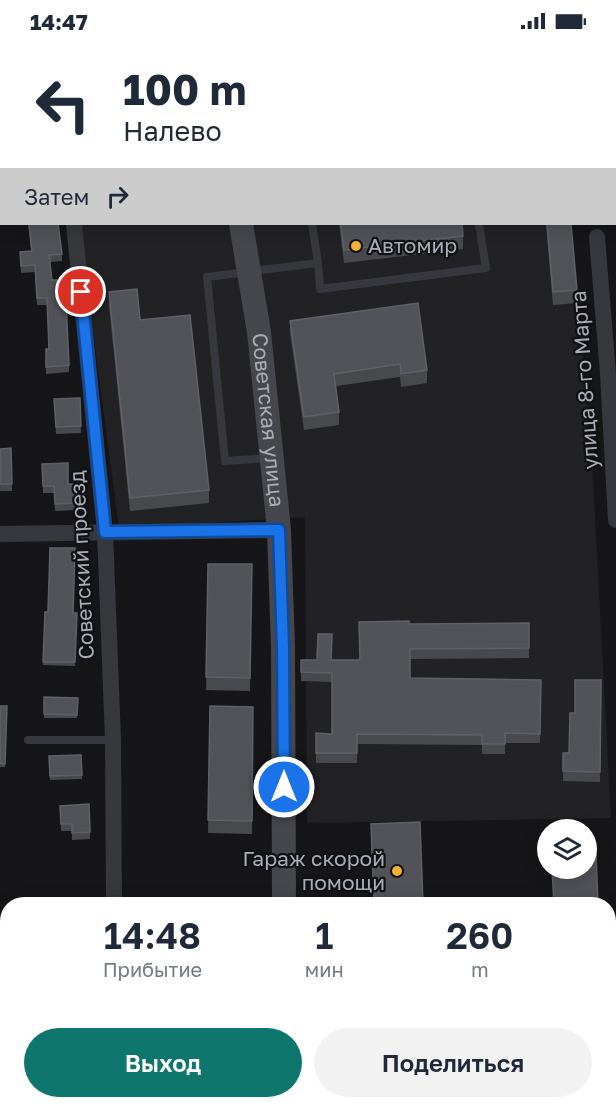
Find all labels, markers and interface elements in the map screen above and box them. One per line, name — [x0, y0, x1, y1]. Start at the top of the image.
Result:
text: 14:47 — [30, 8, 88, 35]
text: 100 m — [123, 64, 246, 114]
icon: left — [24, 66, 102, 144]
text: Налево — [123, 115, 222, 147]
icon: right — [101, 180, 134, 213]
text: Затем — [24, 183, 89, 210]
place label: Автомир — [368, 232, 457, 258]
marker: Автомир — [349, 239, 363, 253]
pin — [55, 266, 106, 317]
icon: arrive — [64, 275, 97, 308]
street label: улица 8-го Марта — [565, 290, 603, 470]
street label: Советская улица — [247, 332, 291, 508]
street label: Советский проезд — [63, 470, 99, 660]
position arrow — [252, 755, 316, 819]
map controls — [537, 819, 597, 879]
button: layers — [537, 819, 597, 879]
place label: Гараж скорой помощи — [243, 845, 385, 895]
marker: Гараж скорой помощи — [390, 864, 404, 878]
text: 14:48 — [104, 914, 201, 957]
text: 1 — [315, 914, 333, 957]
text: 260 — [446, 914, 513, 957]
text: Прибытие — [103, 957, 202, 981]
text: мин — [305, 957, 344, 981]
text: m — [471, 957, 489, 981]
button: Выход — [24, 1028, 302, 1097]
button: Поделиться — [314, 1028, 592, 1097]

